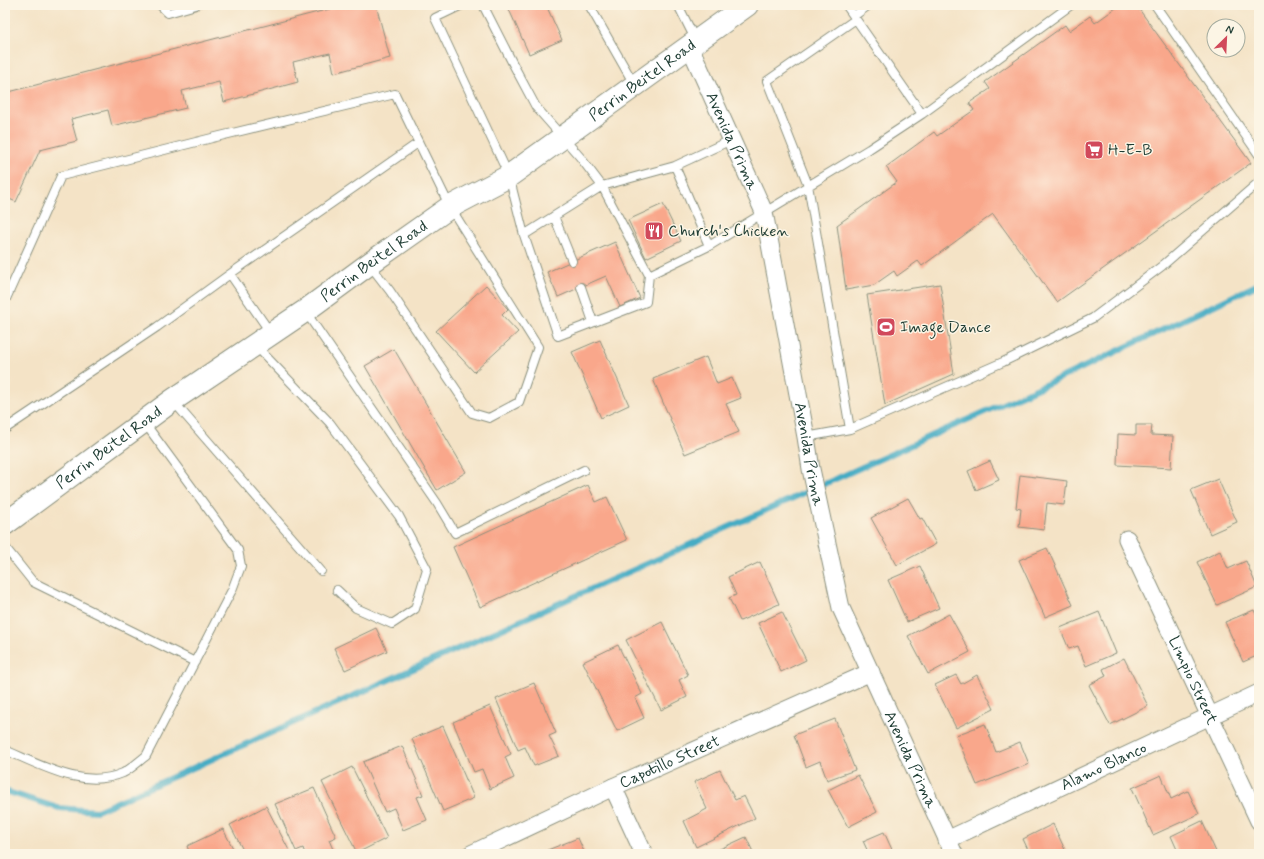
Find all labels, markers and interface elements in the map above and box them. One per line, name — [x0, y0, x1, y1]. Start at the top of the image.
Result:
north arrow — [1206, 18, 1246, 58]
text: N — [1223, 22, 1236, 38]
street label: Perrin Beitel Road — [584, 35, 700, 126]
street label: Avenida Prima — [701, 89, 763, 194]
supermarket icon: H-E-B — [1083, 139, 1105, 161]
place label: H-E-B — [1108, 140, 1152, 161]
street label: Perrin Beitel Road — [316, 216, 432, 307]
restaurant icon: Church's Chicken — [643, 220, 665, 242]
place label: Church's Chicken — [668, 221, 789, 242]
sports icon: Image Dance — [875, 316, 897, 338]
place label: Image Dance — [900, 317, 991, 339]
street label: Avenida Prima — [789, 400, 829, 508]
street label: Perrin Beitel Road — [51, 401, 166, 494]
street label: Limpio Street — [1163, 633, 1223, 728]
street label: Avenida Prima — [879, 707, 942, 812]
street label: Capotillo Street — [616, 730, 724, 793]
street label: Alamo Blanco — [1057, 737, 1150, 796]

